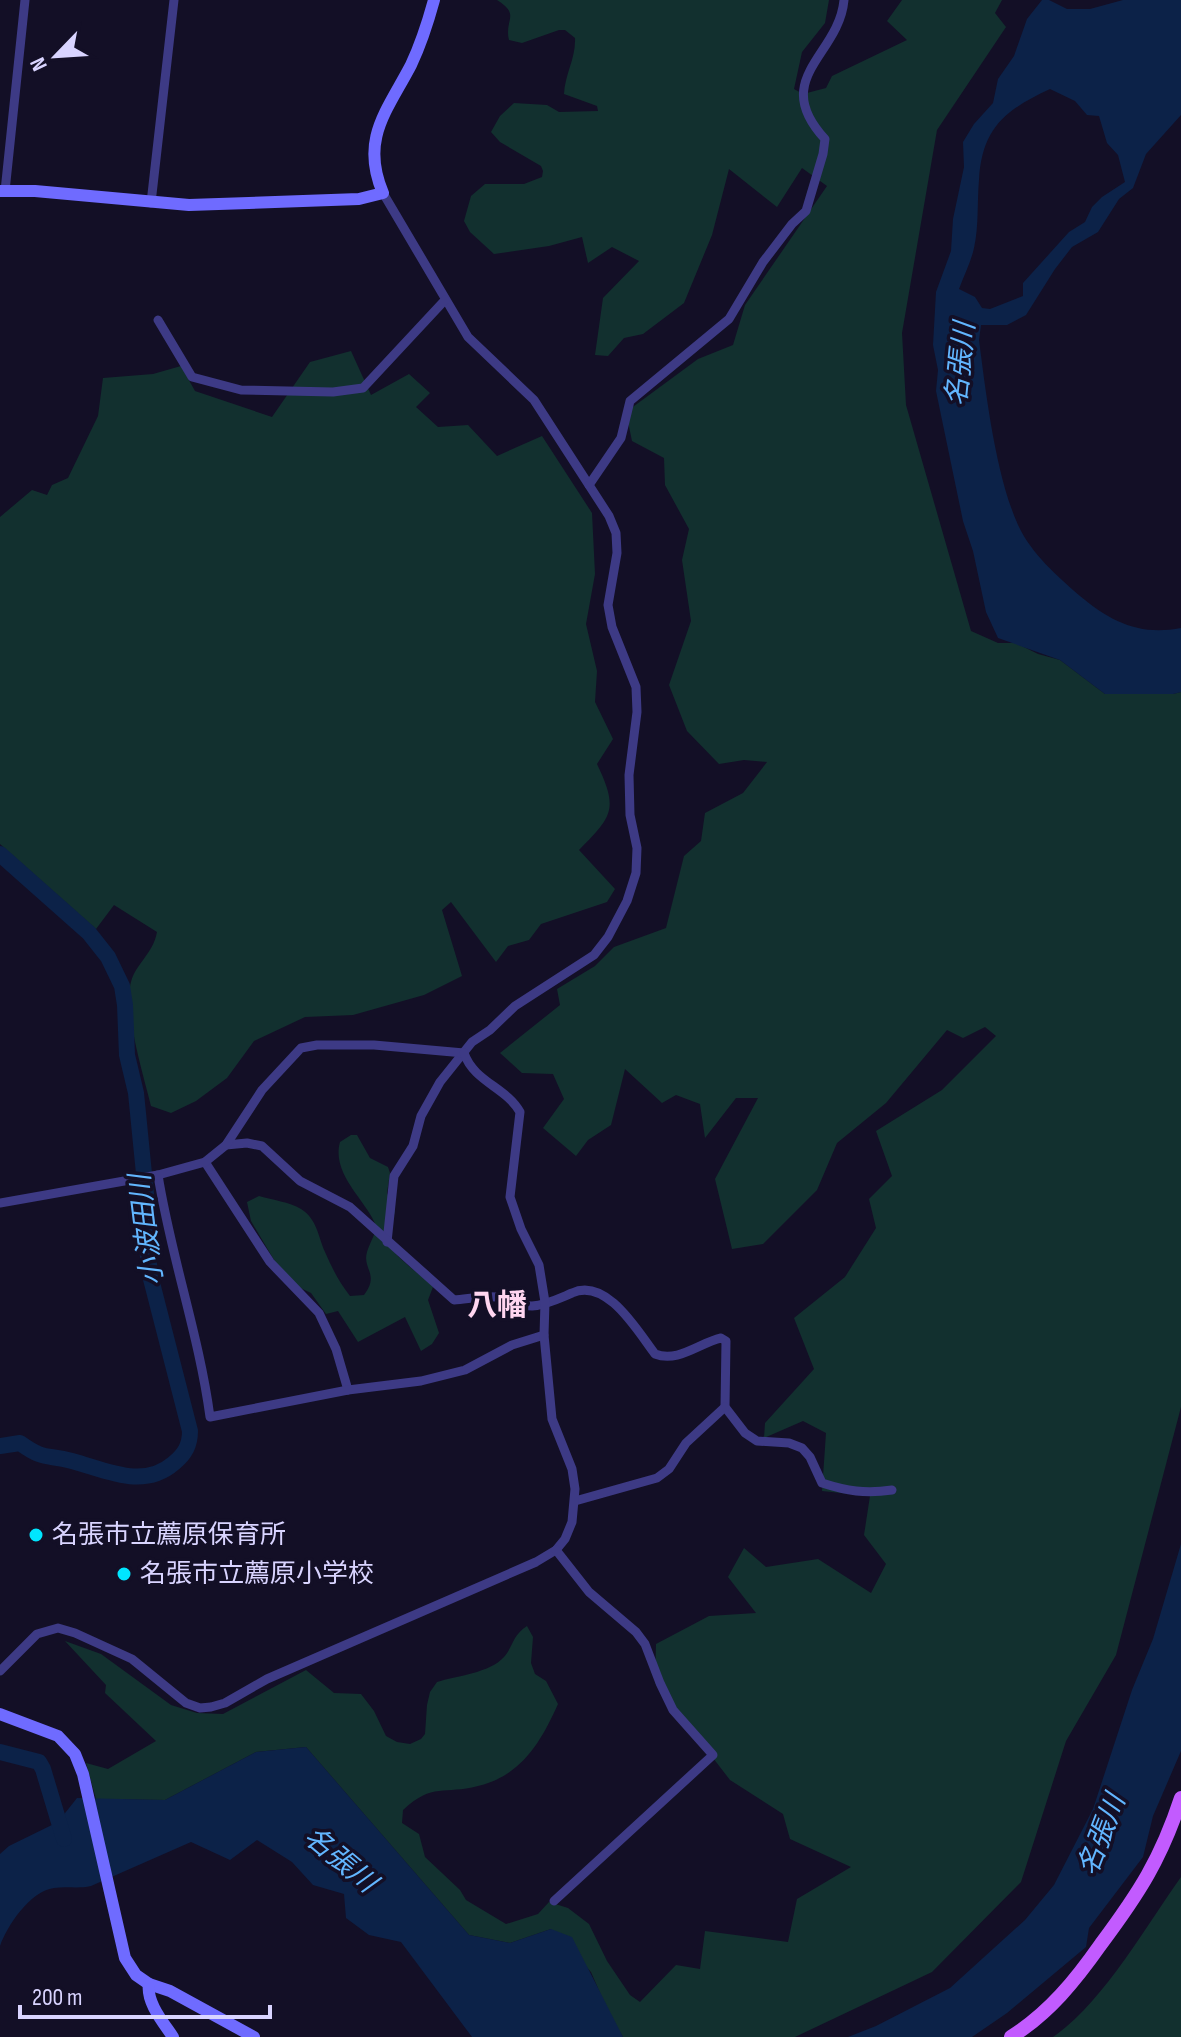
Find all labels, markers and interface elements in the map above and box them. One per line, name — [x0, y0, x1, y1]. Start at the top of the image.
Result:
north arrow — [16, 16, 96, 96]
text: N — [25, 53, 54, 75]
water label: 名張川 — [940, 318, 982, 408]
water label: 小波田川 — [123, 1169, 170, 1288]
district label: 八幡 — [467, 1288, 527, 1324]
place label: 名張市立薦原保育所 — [52, 1520, 286, 1551]
marker: 名張市立薦原保育所 — [27, 1526, 45, 1544]
place label: 名張市立薦原小学校 — [140, 1559, 374, 1590]
marker: 名張市立薦原小学校 — [115, 1565, 133, 1583]
water label: 名張川 — [1072, 1787, 1134, 1880]
water label: 名張川 — [297, 1820, 385, 1902]
scale bar — [20, 1969, 270, 2019]
text: 200 m — [32, 1983, 83, 2012]

